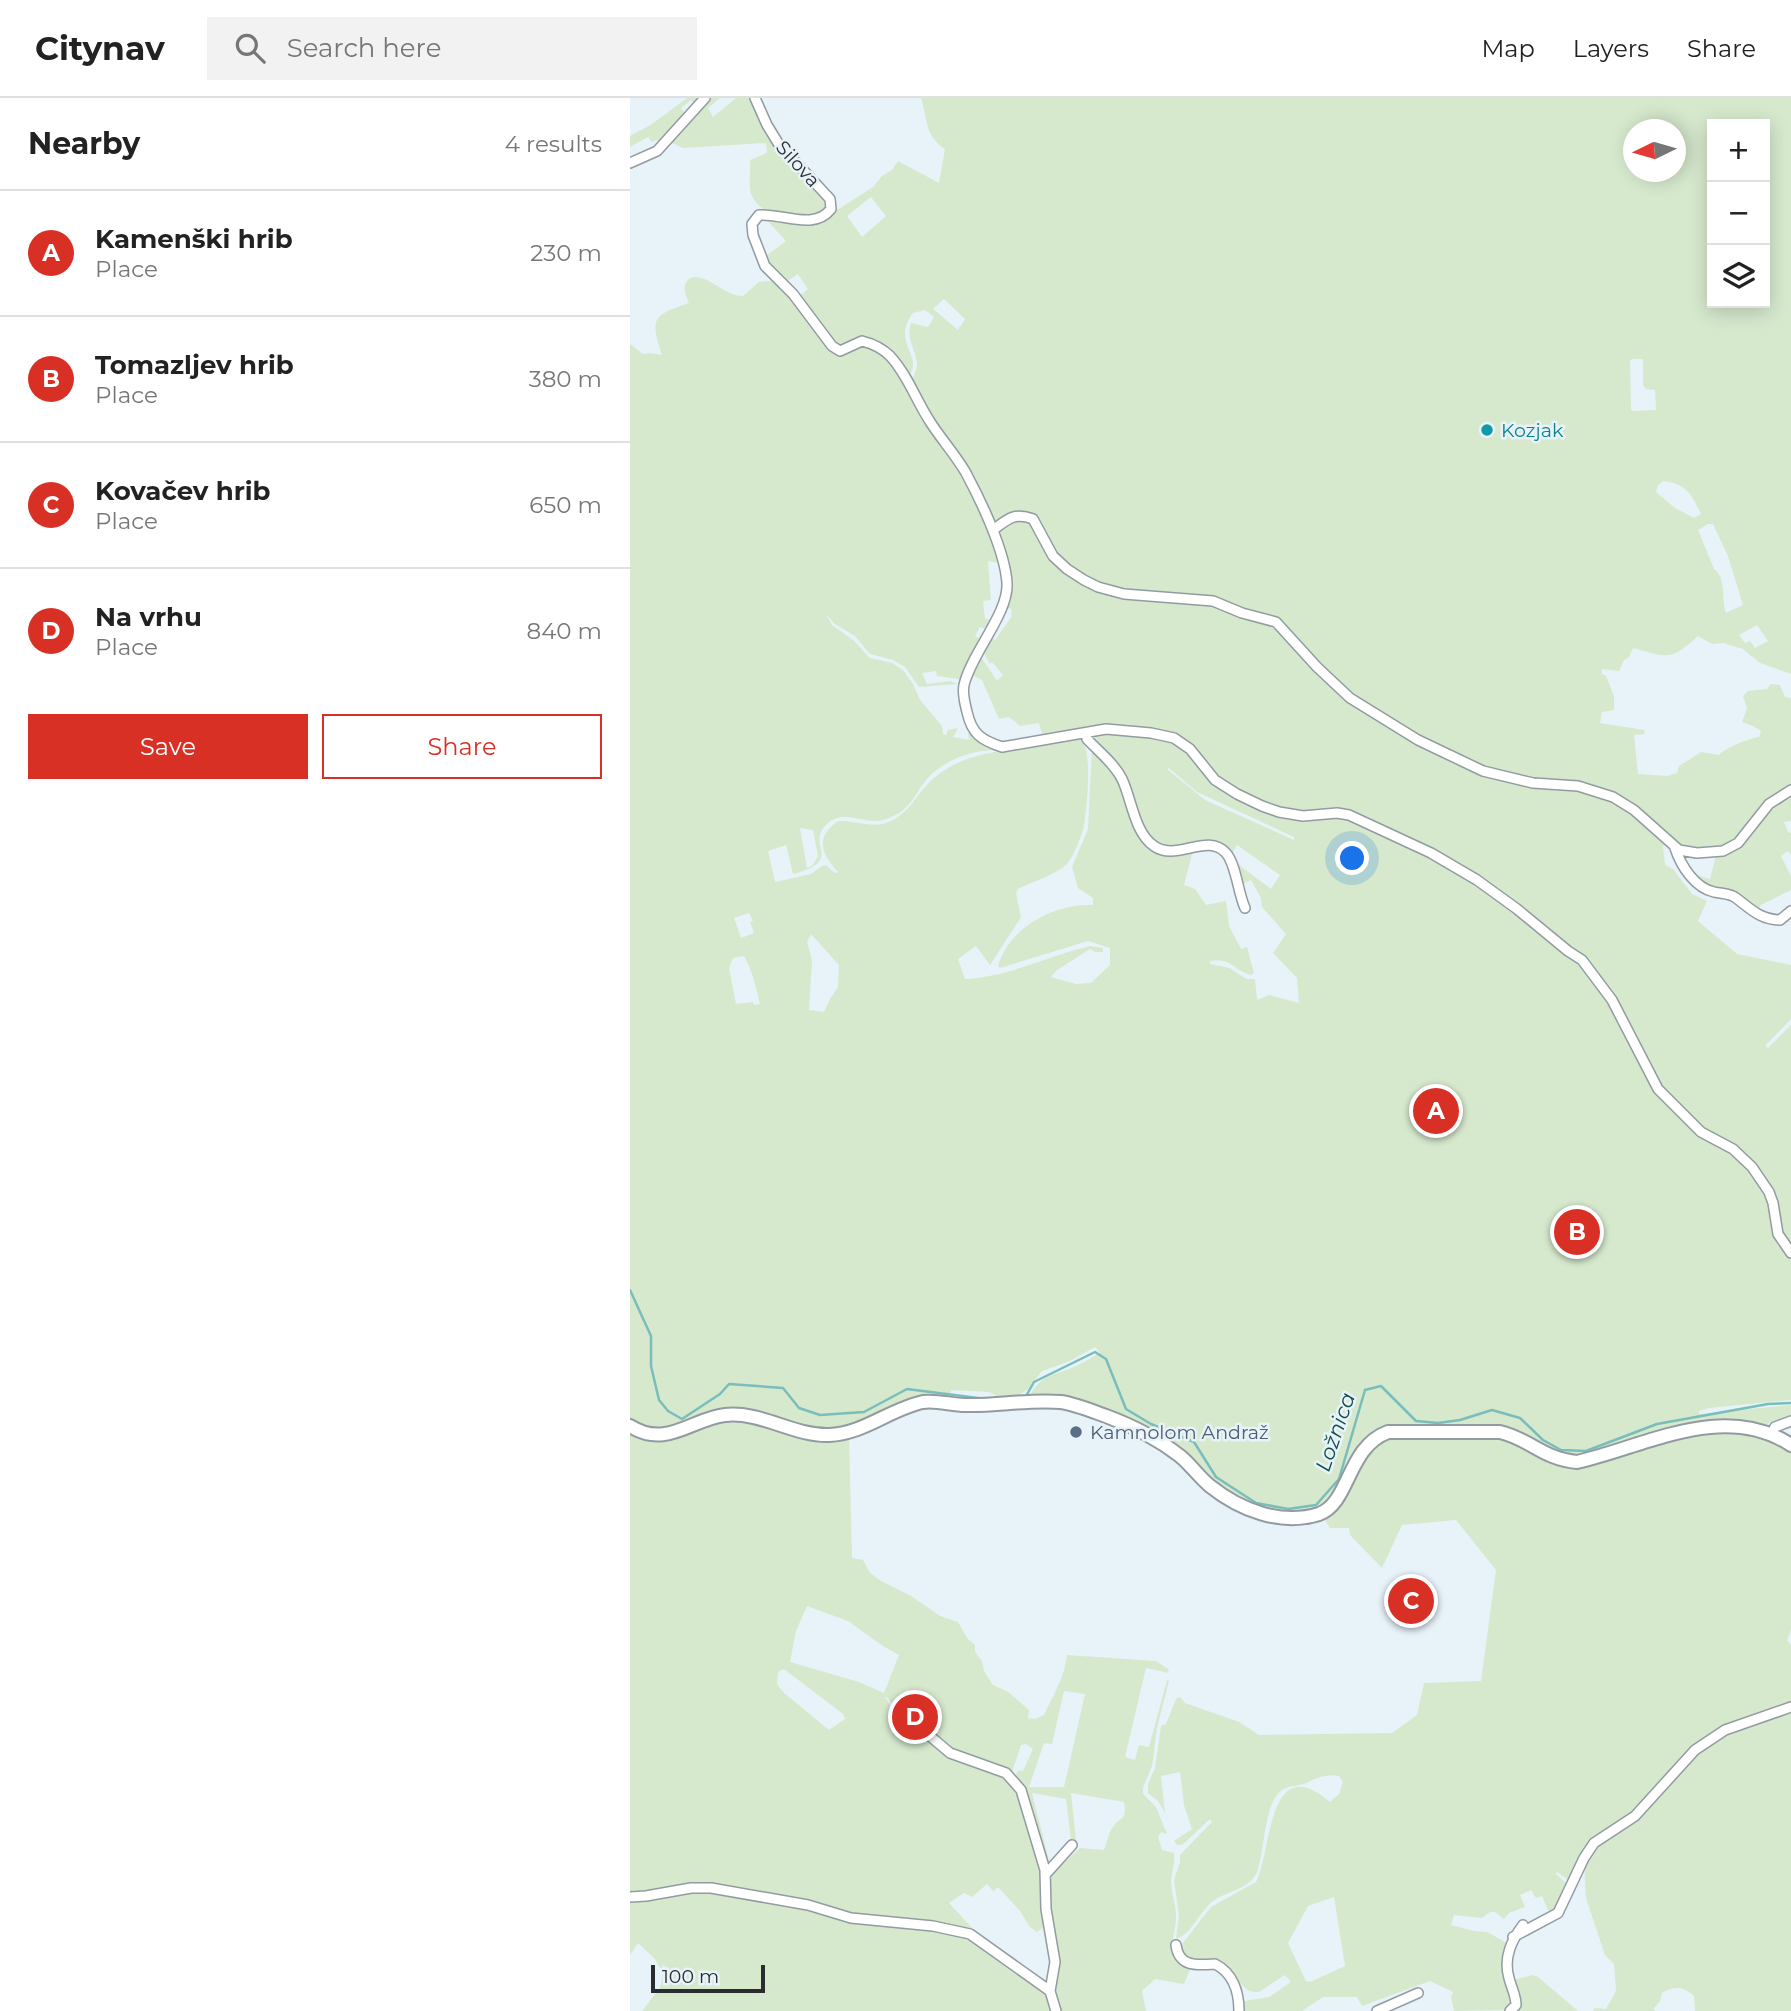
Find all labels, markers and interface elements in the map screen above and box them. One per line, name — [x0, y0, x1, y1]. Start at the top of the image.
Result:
search box — [207, 17, 697, 80]
text: Citynav — [35, 28, 165, 68]
icon: search — [231, 29, 269, 67]
text: Search here — [287, 32, 441, 64]
text: Map — [1481, 34, 1535, 63]
text: Layers — [1573, 34, 1649, 63]
text: Share — [1687, 34, 1756, 63]
north arrow — [1623, 119, 1686, 182]
map controls — [1707, 119, 1770, 308]
button: + — [1707, 119, 1770, 182]
text: Nearby — [28, 125, 140, 162]
text: 4 results — [505, 130, 602, 158]
street label: Silova — [771, 136, 825, 192]
button: − — [1707, 182, 1770, 245]
text: Kamenški hrib — [95, 223, 293, 255]
text: A — [42, 239, 60, 267]
text: 230 m — [530, 239, 602, 267]
button: layers — [1707, 245, 1770, 308]
text: Place — [95, 255, 158, 283]
text: Tomazljev hrib — [95, 349, 294, 381]
text: B — [42, 365, 60, 393]
text: 380 m — [529, 365, 602, 393]
text: Place — [95, 381, 158, 409]
place label: Kozjak — [1501, 419, 1564, 442]
marker: Kozjak — [1479, 422, 1495, 438]
text: Kovačev hrib — [95, 475, 271, 507]
text: C — [43, 491, 59, 519]
text: 650 m — [529, 491, 602, 519]
text: Place — [95, 507, 158, 535]
text: Na vrhu — [95, 601, 202, 633]
text: D — [42, 617, 61, 645]
text: 840 m — [526, 617, 602, 645]
text: Place — [95, 633, 158, 661]
button: Save — [28, 714, 308, 779]
button: Share — [322, 714, 602, 779]
your location — [1335, 841, 1369, 875]
pin: A — [1413, 1085, 1459, 1137]
pin: B — [1554, 1206, 1600, 1258]
water label: Ložnica — [1310, 1389, 1360, 1475]
place label: Kamnolom Andraž — [1090, 1421, 1269, 1444]
marker: Kamnolom Andraž — [1068, 1424, 1084, 1440]
pin: C — [1388, 1575, 1434, 1627]
pin: D — [892, 1691, 938, 1743]
scale bar — [651, 1962, 765, 1994]
text: 100 m — [662, 1965, 719, 1988]

